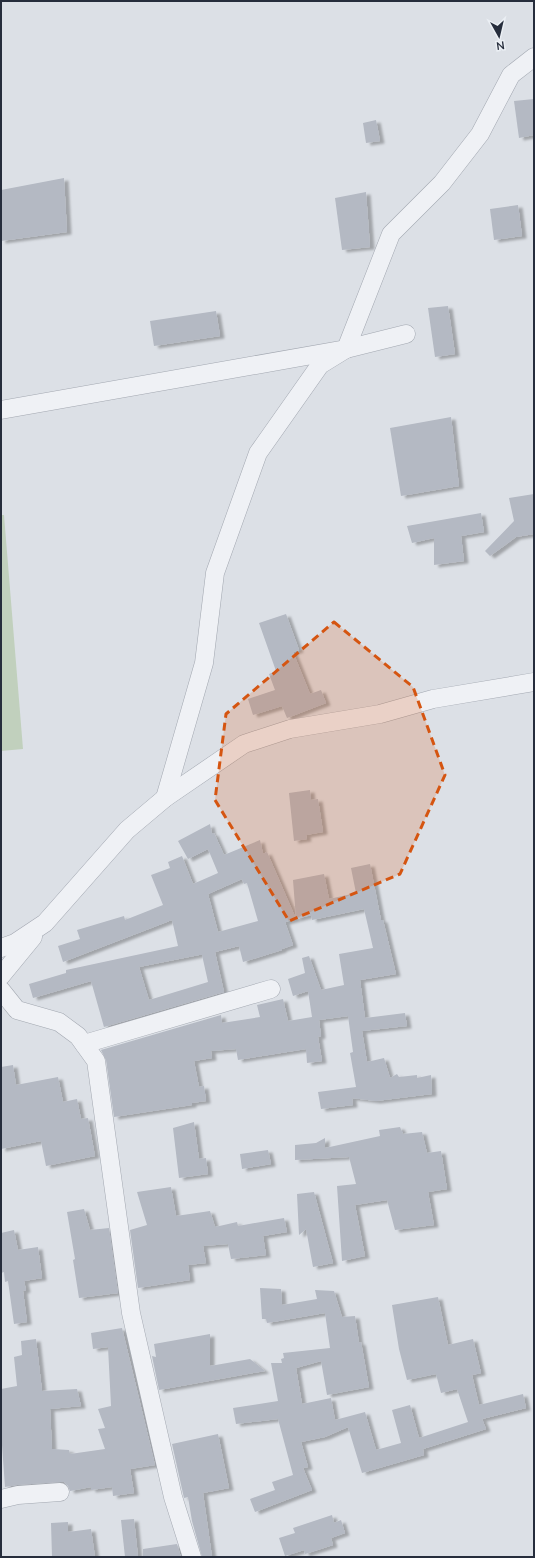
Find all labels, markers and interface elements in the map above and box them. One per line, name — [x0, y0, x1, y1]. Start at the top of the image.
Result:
north arrow — [479, 16, 519, 56]
text: N — [495, 37, 505, 53]

